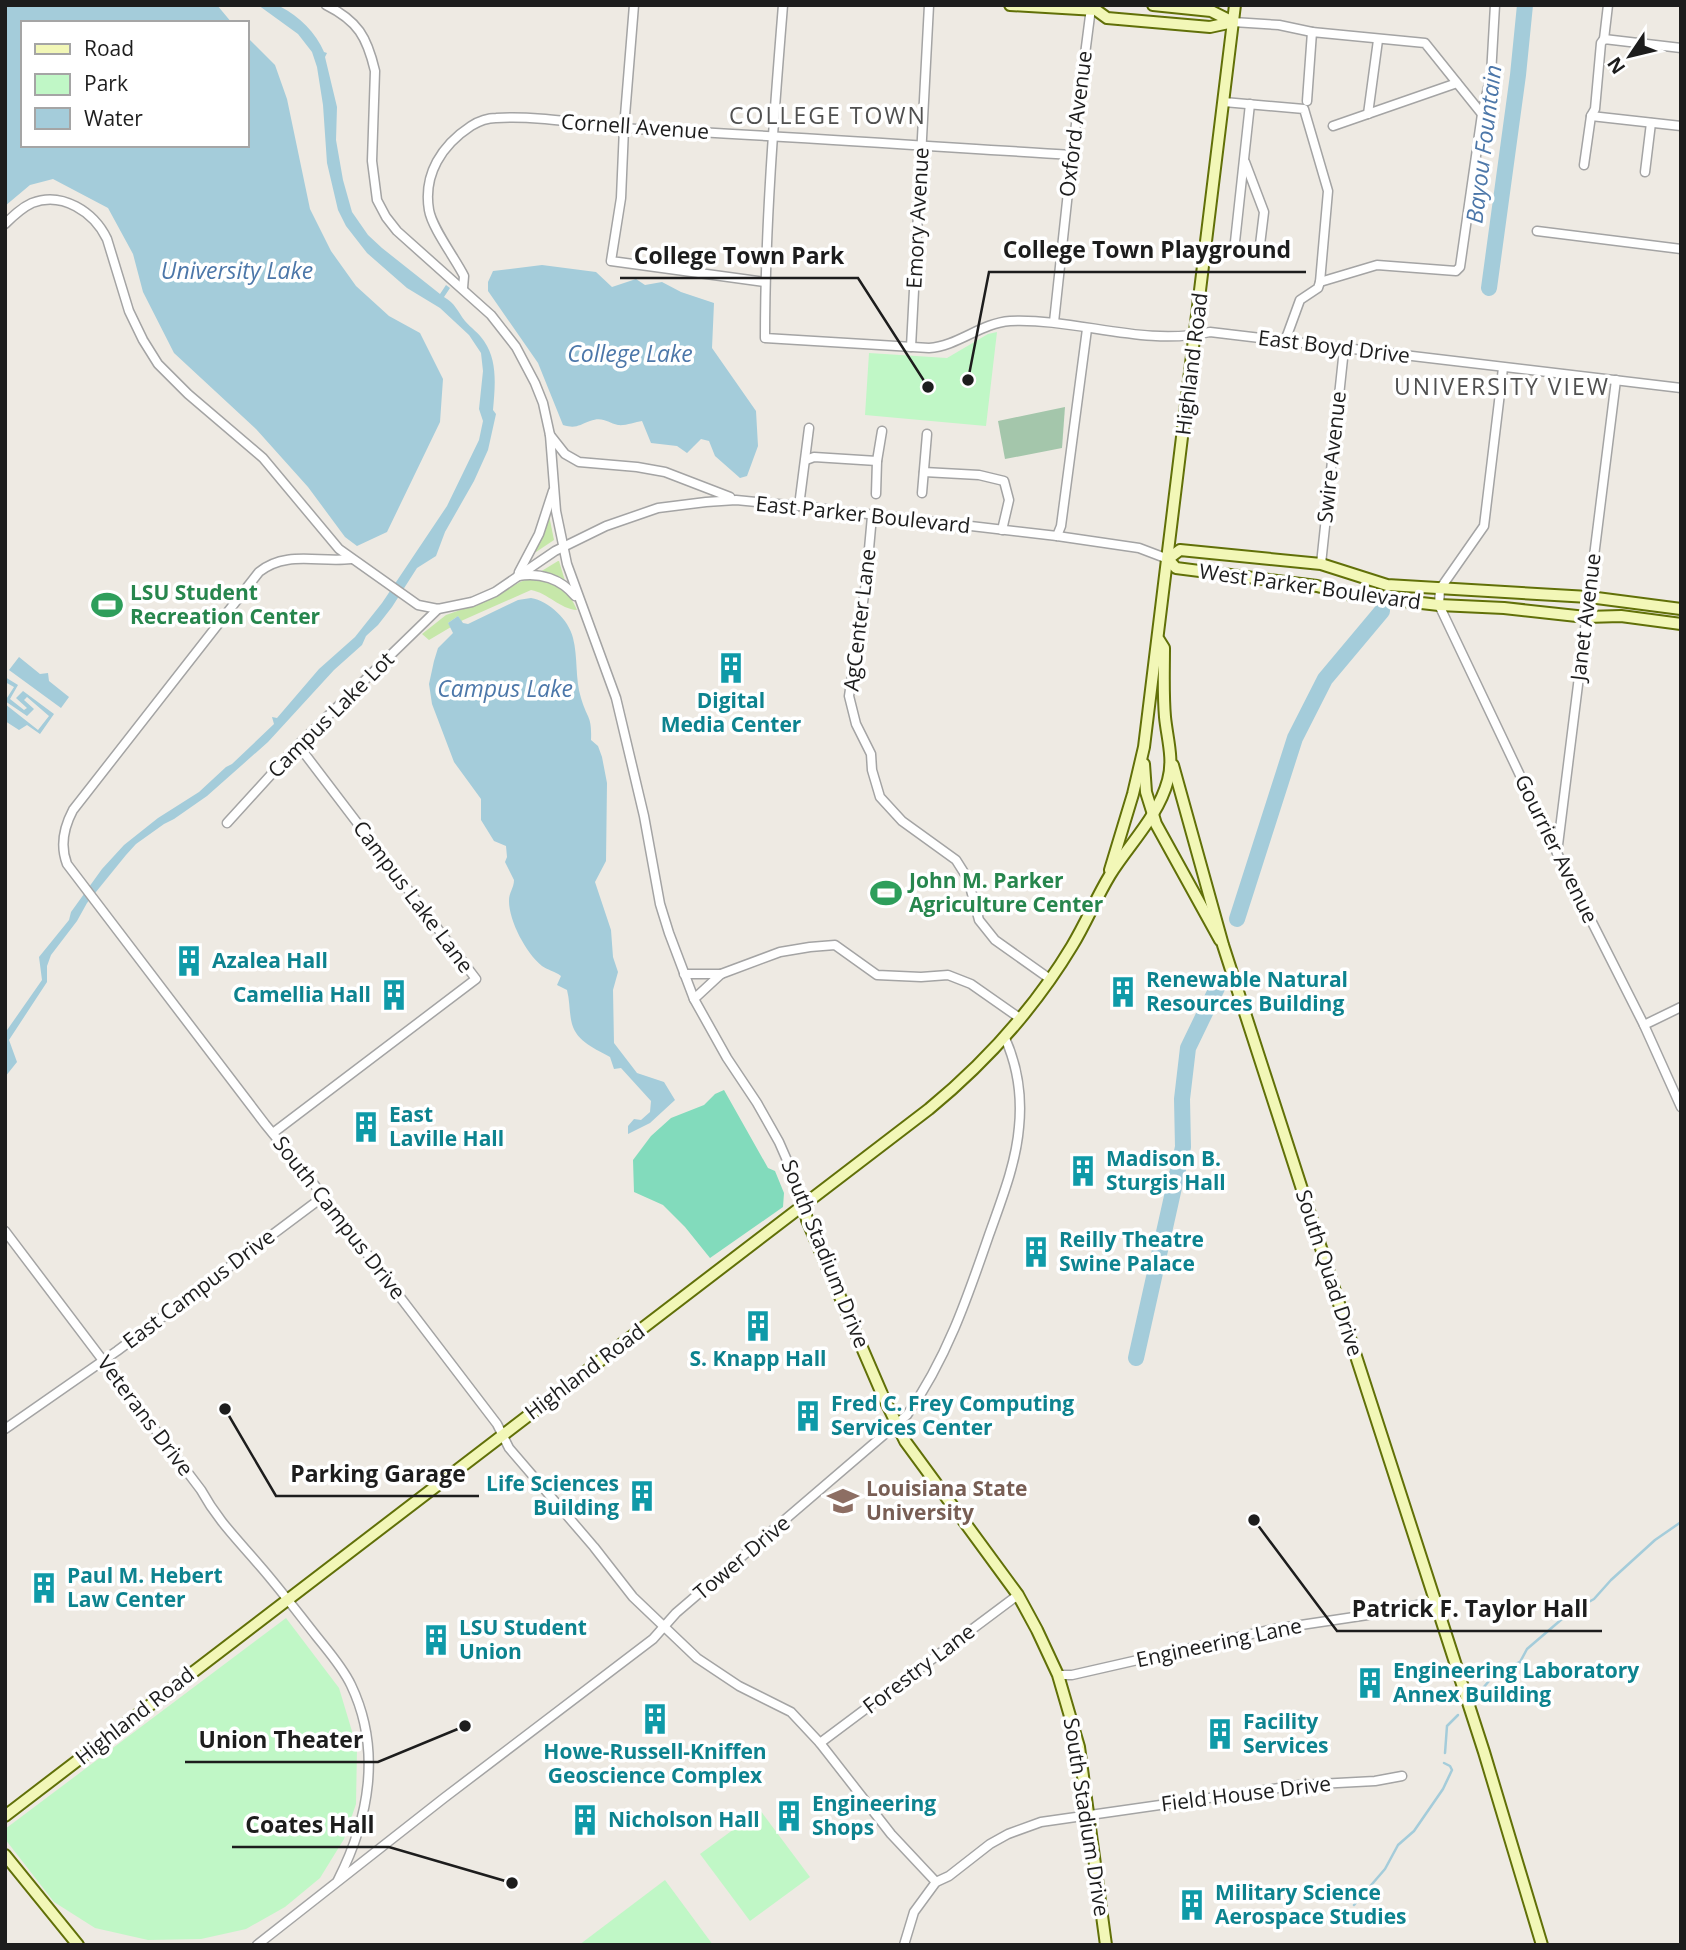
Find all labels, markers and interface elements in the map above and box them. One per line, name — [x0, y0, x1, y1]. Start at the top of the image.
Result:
legend — [21, 21, 248, 147]
north arrow — [1595, 21, 1665, 91]
text: Road — [84, 34, 134, 62]
street label: Oxford Avenue — [1052, 49, 1098, 199]
text: N — [1601, 52, 1631, 80]
water label: Bayou Fountain — [1457, 63, 1509, 225]
text: Park — [84, 69, 128, 97]
district label: COLLEGE TOWN — [729, 99, 927, 131]
text: Water — [84, 104, 143, 132]
street label: Cornell Avenue — [560, 107, 710, 145]
street label: Emory Avenue — [899, 147, 935, 289]
callout: College Town Playground — [989, 228, 1306, 272]
text: College Town Playground — [1003, 233, 1291, 265]
callout: College Town Park — [620, 234, 858, 278]
text: College Town Park — [634, 239, 845, 271]
water label: University Lake — [161, 254, 313, 286]
street label: Highland Road — [1168, 291, 1214, 437]
street label: East Boyd Drive — [1257, 323, 1412, 369]
water label: College Lake — [567, 337, 693, 369]
district label: UNIVERSITY VIEW — [1394, 370, 1610, 402]
street label: Swire Avenue — [1310, 390, 1352, 524]
street label: East Parker Boulevard — [754, 489, 972, 539]
street label: AgCenter Lane — [836, 547, 882, 693]
street label: Janet Avenue — [1563, 552, 1607, 684]
street label: West Parker Boulevard — [1197, 557, 1423, 615]
place label: LSU Student Recreation Center — [130, 578, 321, 630]
sports icon: LSU Student Recreation Center — [90, 588, 124, 622]
street label: Campus Lake Lot — [261, 645, 399, 783]
building icon: Digital Media Center — [714, 651, 748, 685]
water label: Campus Lake — [437, 672, 573, 704]
place label: Digital Media Center — [661, 686, 802, 738]
street label: Gourrier Avenue — [1509, 770, 1605, 928]
street label: Campus Lake Lane — [347, 815, 480, 978]
place label: John M. Parker Agriculture Center — [907, 866, 1104, 918]
sports icon: John M. Parker Agriculture Center — [869, 876, 903, 910]
building icon: Azalea Hall — [172, 944, 206, 978]
place label: Azalea Hall — [212, 946, 328, 974]
place label: Renewable Natural Resources Building — [1146, 965, 1348, 1017]
building icon: Renewable Natural Resources Building — [1106, 975, 1140, 1009]
building icon: Camellia Hall — [377, 978, 411, 1012]
place label: Camellia Hall — [233, 980, 371, 1008]
place label: East Laville Hall — [389, 1100, 504, 1152]
building icon: East Laville Hall — [349, 1110, 383, 1144]
street label: South Campus Drive — [267, 1130, 412, 1305]
place label: Madison B. Sturgis Hall — [1106, 1144, 1226, 1196]
building icon: Madison B. Sturgis Hall — [1066, 1154, 1100, 1188]
street label: South Stadium Drive — [775, 1155, 877, 1352]
street label: South Quad Drive — [1290, 1186, 1370, 1359]
street label: East Campus Drive — [117, 1222, 280, 1355]
place label: Reilly Theatre Swine Palace — [1059, 1225, 1204, 1277]
building icon: Reilly Theatre Swine Palace — [1019, 1235, 1053, 1269]
building icon: S. Knapp Hall — [741, 1309, 775, 1343]
street label: Highland Road — [519, 1317, 650, 1426]
place label: S. Knapp Hall — [689, 1344, 827, 1372]
street label: Veterans Drive — [91, 1350, 200, 1481]
place label: Fred C. Frey Computing Services Center — [831, 1389, 1074, 1441]
building icon: Fred C. Frey Computing Services Center — [791, 1399, 825, 1433]
callout: Parking Garage — [276, 1452, 479, 1496]
text: Parking Garage — [290, 1457, 466, 1489]
place label: Life Sciences Building — [486, 1469, 619, 1521]
place label: Louisiana State University — [866, 1474, 1027, 1526]
building icon: Life Sciences Building — [625, 1479, 659, 1513]
school or university icon: Louisiana State University — [826, 1484, 860, 1518]
street label: Tower Drive — [687, 1509, 795, 1606]
place label: Paul M. Hebert Law Center — [67, 1561, 223, 1613]
building icon: Paul M. Hebert Law Center — [27, 1571, 61, 1605]
callout: Patrick F. Taylor Hall — [1337, 1587, 1602, 1631]
text: Patrick F. Taylor Hall — [1352, 1592, 1588, 1624]
street label: Engineering Lane — [1133, 1611, 1304, 1673]
place label: LSU Student Union — [459, 1613, 587, 1665]
street label: Forestry Lane — [857, 1617, 980, 1719]
building icon: LSU Student Union — [419, 1623, 453, 1657]
place label: Engineering Laboratory Annex Building — [1393, 1656, 1639, 1708]
street label: Highland Road — [69, 1660, 199, 1770]
building icon: Engineering Laboratory Annex Building — [1353, 1666, 1387, 1700]
building icon: Howe-Russell-Kniffen Geoscience Complex — [638, 1702, 672, 1736]
place label: Facility Services — [1243, 1707, 1329, 1759]
street label: South Stadium Drive — [1057, 1715, 1117, 1918]
building icon: Facility Services — [1203, 1717, 1237, 1751]
callout: Union Theater — [185, 1718, 378, 1762]
text: Union Theater — [199, 1723, 363, 1755]
place label: Howe-Russell-Kniffen Geoscience Complex — [543, 1737, 767, 1789]
street label: Field House Drive — [1159, 1769, 1333, 1817]
place label: Engineering Shops — [812, 1789, 936, 1841]
building icon: Engineering Shops — [772, 1799, 806, 1833]
callout: Coates Hall — [232, 1803, 389, 1847]
building icon: Nicholson Hall — [568, 1803, 602, 1837]
place label: Nicholson Hall — [608, 1805, 760, 1833]
text: Coates Hall — [245, 1808, 375, 1840]
place label: Military Science Aerospace Studies — [1215, 1878, 1407, 1930]
building icon: Military Science Aerospace Studies — [1175, 1888, 1209, 1922]

